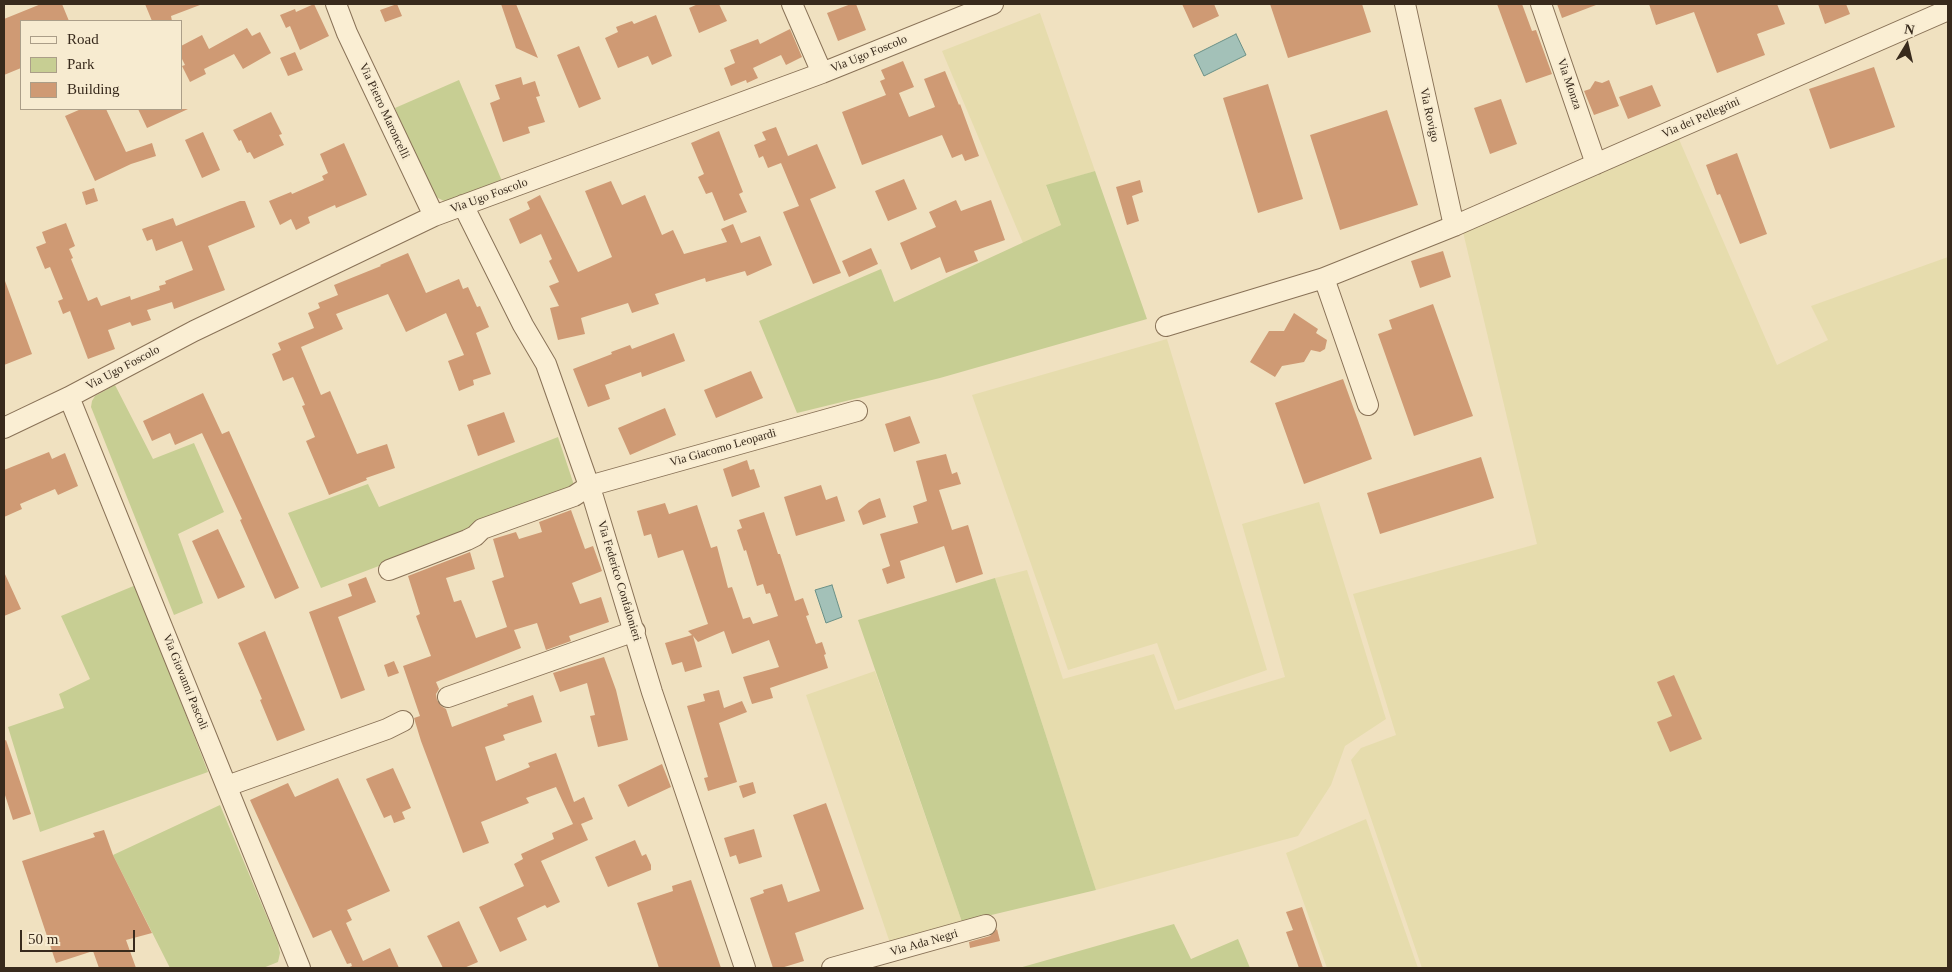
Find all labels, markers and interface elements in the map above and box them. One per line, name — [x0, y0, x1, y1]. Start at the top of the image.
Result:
legend — [20, 20, 182, 110]
north arrow — [1882, 20, 1932, 70]
text: N — [1903, 21, 1916, 38]
text: Road — [67, 31, 99, 47]
street label: Via Ugo Foscolo — [829, 32, 909, 76]
text: Park — [67, 56, 95, 72]
street label: Via Monza — [1554, 57, 1584, 111]
street label: Via Pietro Maroncelli — [356, 61, 412, 161]
text: Building — [67, 81, 120, 97]
street label: Via Rovigo — [1416, 87, 1442, 143]
street label: Via dei Pellegrini — [1660, 94, 1742, 142]
street label: Via Ugo Foscolo — [448, 175, 530, 217]
street label: Via Ugo Foscolo — [84, 343, 162, 393]
street label: Via Giacomo Leopardi — [668, 426, 778, 470]
street label: Via Federico Confalonieri — [594, 519, 644, 643]
street label: Via Giovanni Pascoli — [159, 632, 211, 732]
scale bar — [22, 920, 138, 952]
street label: Via Ada Negri — [888, 926, 960, 960]
text: 50 m — [28, 931, 58, 947]

